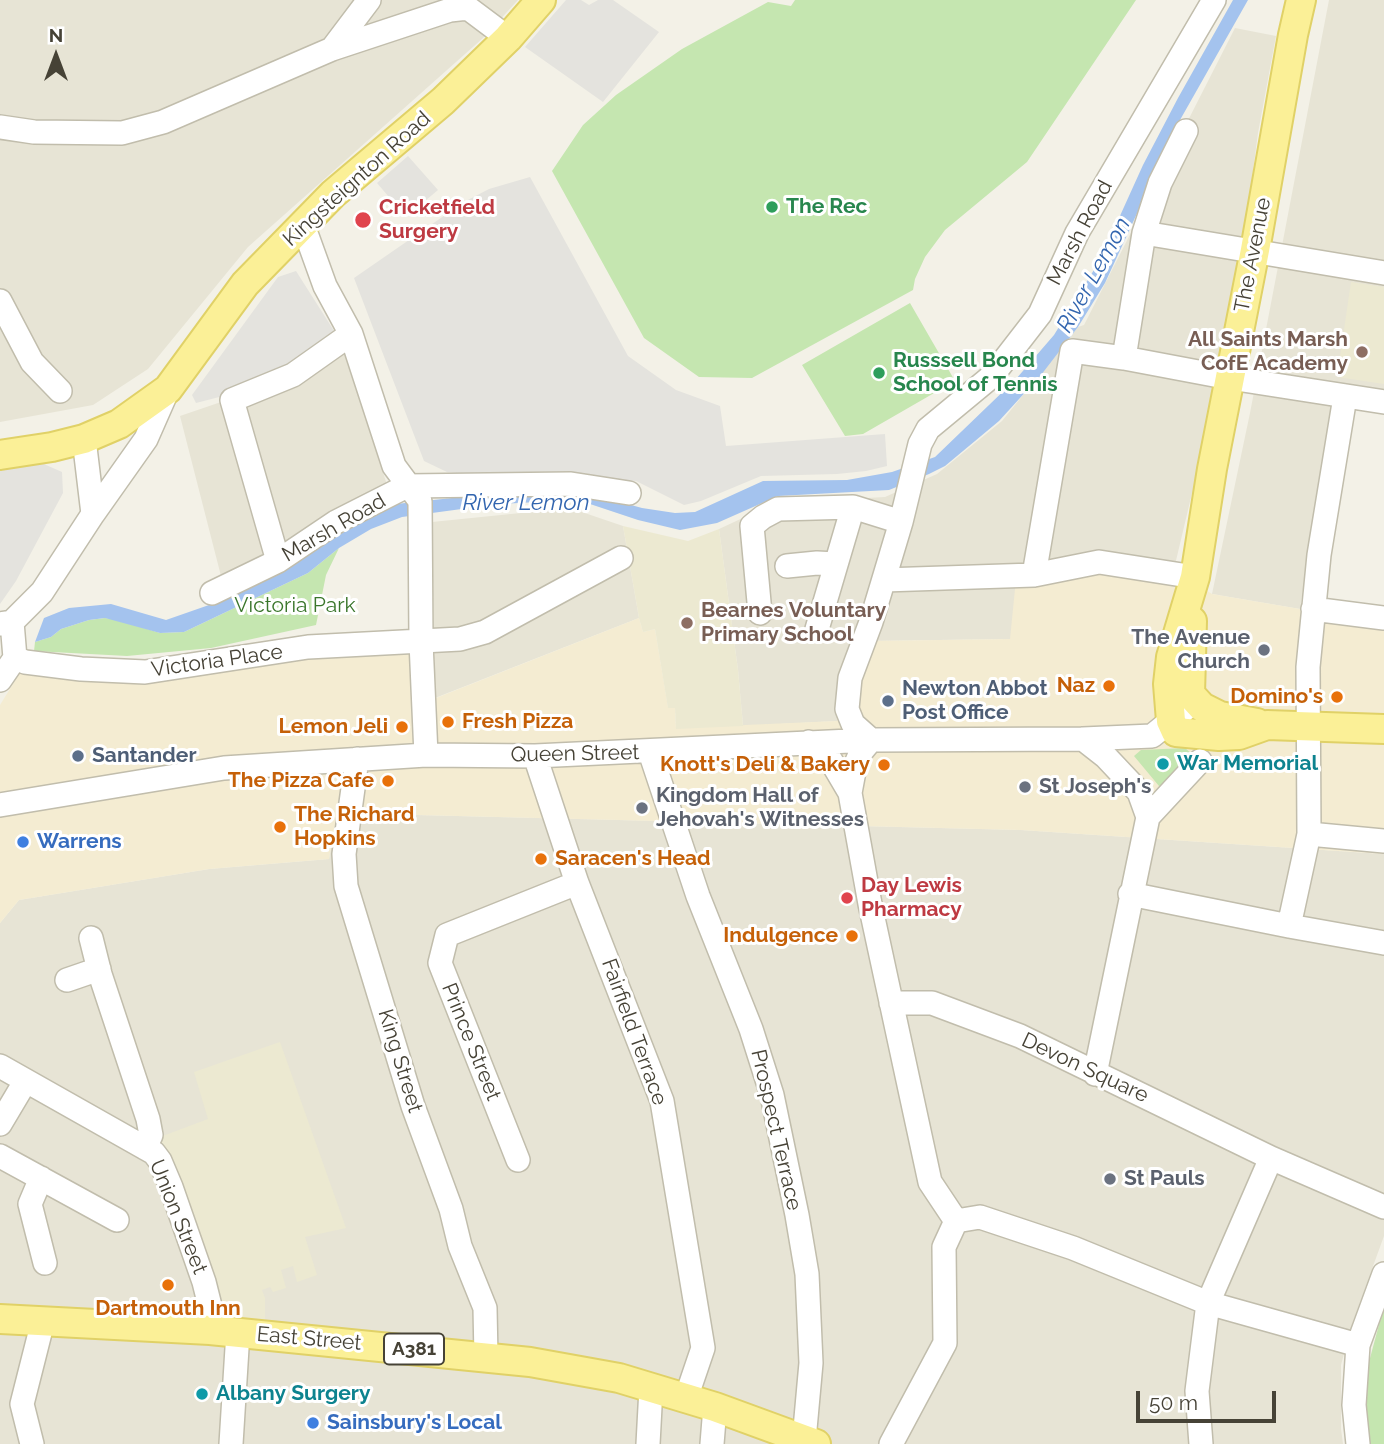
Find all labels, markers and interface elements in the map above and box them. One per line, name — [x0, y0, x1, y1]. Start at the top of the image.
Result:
north arrow — [21, 21, 91, 91]
text: N — [49, 24, 63, 46]
street label: Kingsteignton Road — [278, 106, 436, 252]
street label: Marsh Road — [1042, 176, 1118, 290]
place label: The Rec — [786, 194, 867, 220]
place label: Cricketfield Surgery — [379, 195, 495, 245]
street label: The Avenue — [1230, 195, 1276, 315]
marker: The Rec — [764, 199, 780, 215]
marker: Cricketfield Surgery — [353, 210, 373, 230]
water label: River Lemon — [1051, 213, 1137, 337]
place label: All Saints Marsh CofE Academy — [1188, 327, 1348, 377]
marker: All Saints Marsh CofE Academy — [1354, 344, 1370, 360]
place label: Russsell Bond School of Tennis — [893, 348, 1058, 398]
marker: Russsell Bond School of Tennis — [871, 365, 887, 381]
street label: Marsh Road — [278, 488, 390, 568]
water label: River Lemon — [462, 489, 590, 517]
park label: Victoria Park — [234, 593, 356, 619]
place label: Bearnes Voluntary Primary School — [701, 598, 886, 648]
marker: Bearnes Voluntary Primary School — [679, 615, 695, 631]
place label: The Avenue Church — [1131, 625, 1250, 675]
street label: Victoria Place — [150, 639, 284, 683]
marker: The Avenue Church — [1256, 642, 1272, 658]
place label: Naz — [1057, 673, 1095, 699]
place label: Newton Abbot Post Office — [902, 676, 1047, 726]
marker: Naz — [1101, 678, 1117, 694]
place label: Domino's — [1230, 684, 1323, 710]
marker: Domino's — [1329, 689, 1345, 705]
marker: Newton Abbot Post Office — [880, 693, 896, 709]
place label: Fresh Pizza — [462, 709, 573, 735]
place label: Lemon Jeli — [279, 714, 388, 740]
marker: Fresh Pizza — [440, 714, 456, 730]
marker: Lemon Jeli — [394, 719, 410, 735]
street label: Queen Street — [510, 740, 640, 768]
place label: Santander — [92, 743, 197, 769]
marker: Santander — [70, 748, 86, 764]
place label: War Memorial — [1177, 751, 1318, 777]
place label: Knott's Deli & Bakery — [660, 752, 870, 778]
marker: War Memorial — [1155, 756, 1171, 772]
marker: Knott's Deli & Bakery — [876, 757, 892, 773]
place label: The Pizza Cafe — [228, 768, 374, 794]
marker: The Pizza Cafe — [380, 773, 396, 789]
place label: St Joseph's — [1039, 774, 1151, 800]
marker: St Joseph's — [1017, 779, 1033, 795]
place label: Kingdom Hall of Jehovah's Witnesses — [656, 783, 864, 833]
marker: Kingdom Hall of Jehovah's Witnesses — [634, 800, 650, 816]
place label: The Richard Hopkins — [294, 802, 415, 852]
marker: The Richard Hopkins — [272, 819, 288, 835]
place label: Warrens — [37, 829, 122, 855]
marker: Warrens — [15, 834, 31, 850]
place label: Saracen's Head — [555, 846, 711, 872]
marker: Saracen's Head — [533, 851, 549, 867]
place label: Day Lewis Pharmacy — [861, 873, 962, 923]
marker: Day Lewis Pharmacy — [839, 890, 855, 906]
place label: Indulgence — [723, 923, 838, 949]
marker: Indulgence — [844, 928, 860, 944]
street label: Fairfield Terrace — [596, 955, 672, 1109]
street label: Prince Street — [436, 980, 506, 1104]
street label: King Street — [372, 1006, 428, 1116]
street label: Devon Square — [1018, 1028, 1152, 1108]
street label: Prospect Terrace — [745, 1047, 807, 1213]
street label: Union Street — [144, 1156, 212, 1278]
place label: St Pauls — [1124, 1166, 1205, 1192]
marker: St Pauls — [1102, 1171, 1118, 1187]
marker: Dartmouth Inn — [160, 1277, 176, 1293]
place label: Dartmouth Inn — [95, 1296, 241, 1322]
street label: East Street — [256, 1322, 362, 1356]
road number: A381 — [384, 1334, 444, 1364]
scale bar — [1139, 1378, 1279, 1422]
place label: Albany Surgery — [216, 1381, 371, 1407]
marker: Albany Surgery — [194, 1386, 210, 1402]
text: 50 m — [1149, 1390, 1198, 1415]
place label: Sainsbury's Local — [327, 1410, 502, 1436]
marker: Sainsbury's Local — [305, 1415, 321, 1431]

